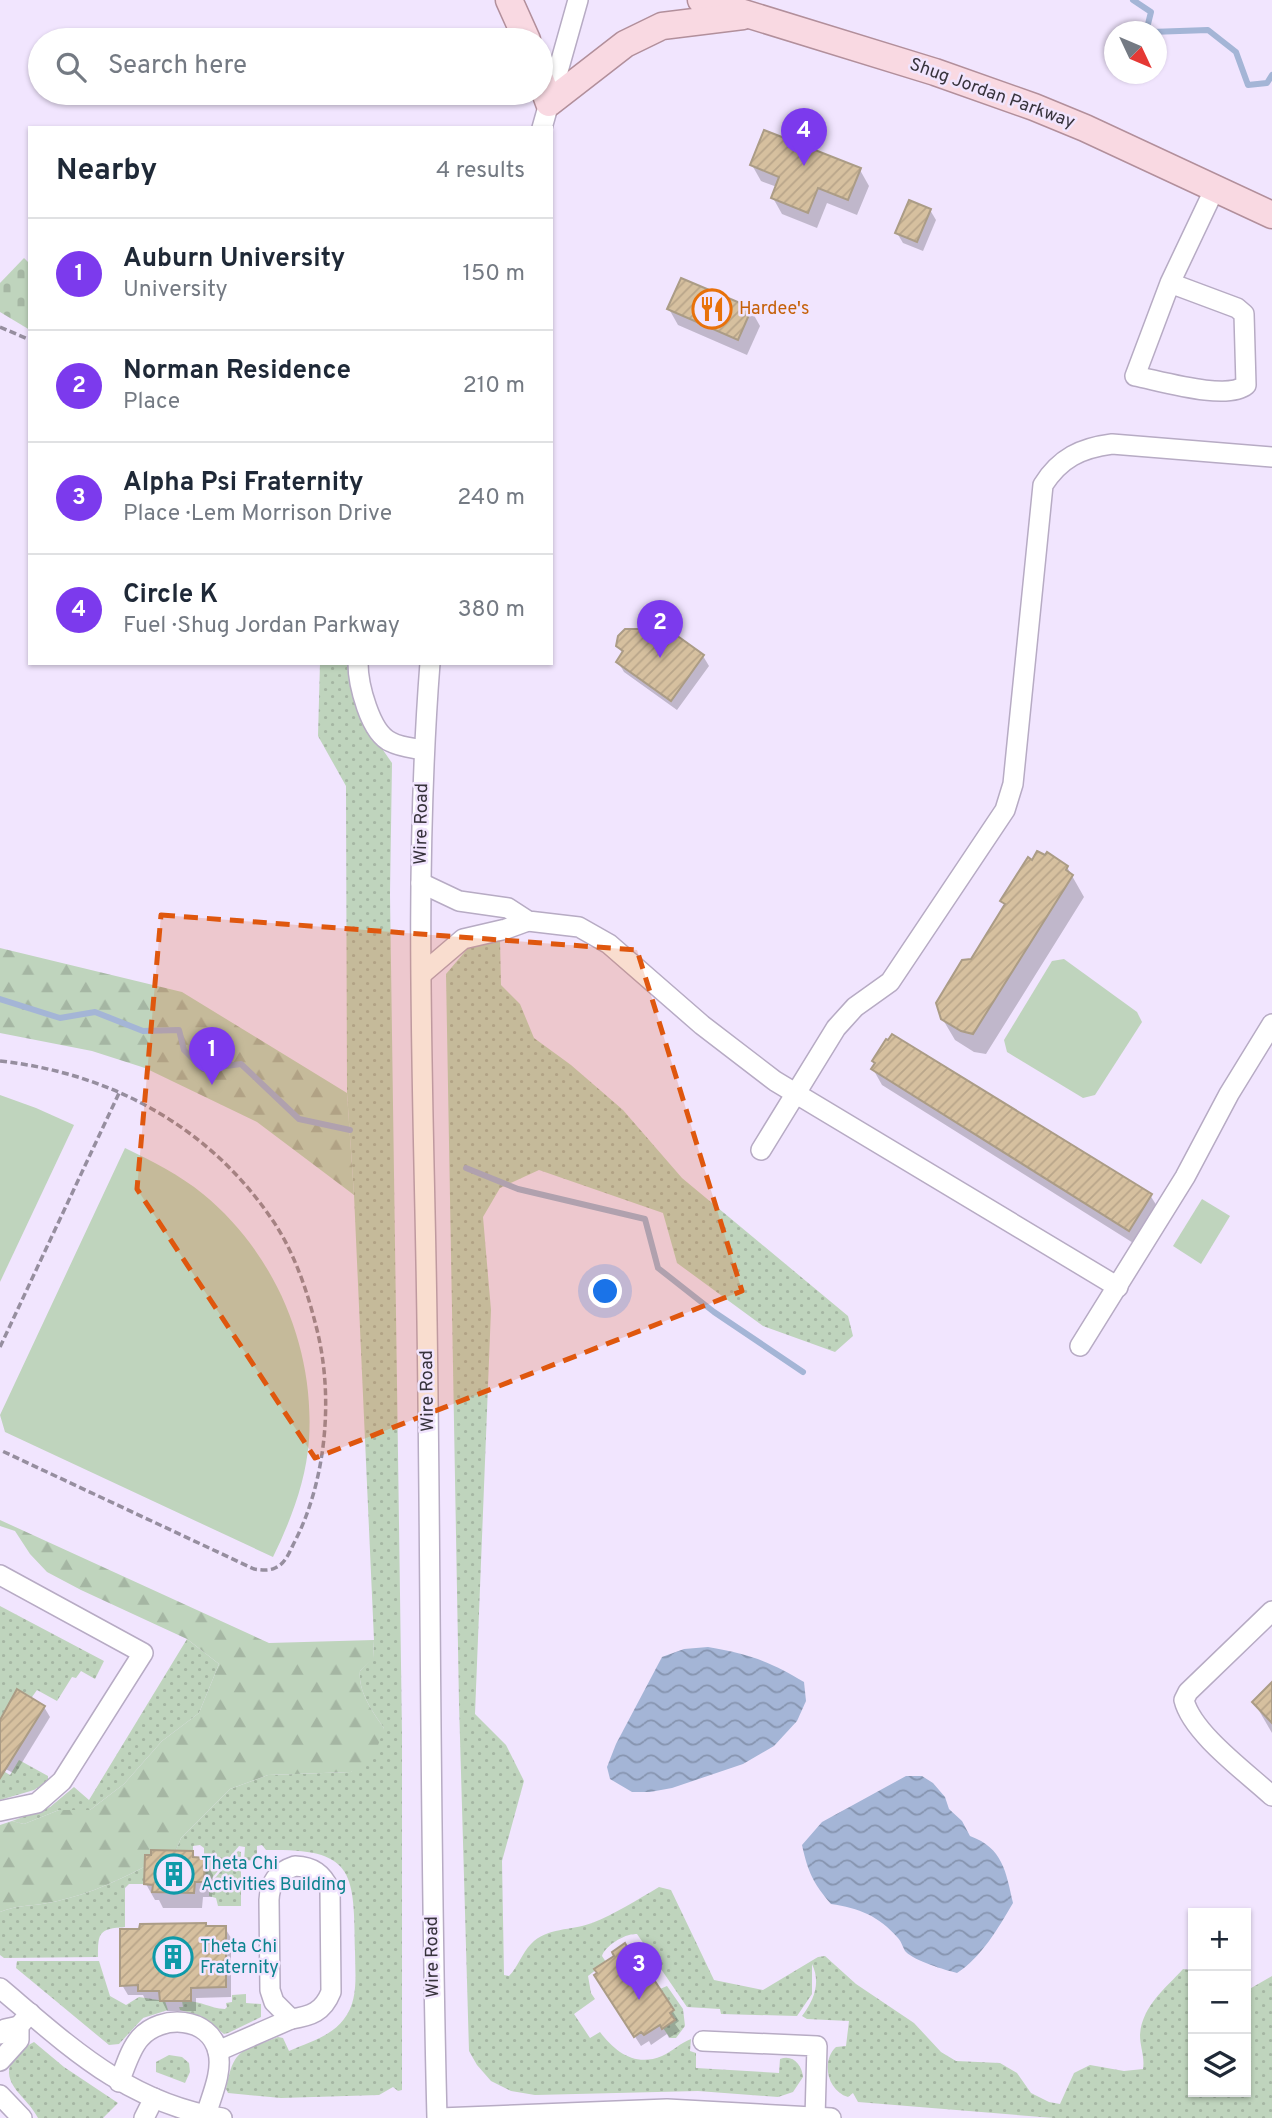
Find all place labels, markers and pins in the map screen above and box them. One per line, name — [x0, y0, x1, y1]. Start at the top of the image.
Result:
pin: 4 — [781, 108, 827, 166]
restaurant icon: Hardee's — [691, 288, 733, 330]
place label: Hardee's — [739, 298, 809, 321]
pin: 2 — [637, 600, 683, 658]
pin: 1 — [189, 1027, 235, 1085]
building icon: Theta Chi Activities Building — [153, 1853, 195, 1895]
place label: Theta Chi Activities Building — [201, 1853, 346, 1897]
building icon: Theta Chi Fraternity — [152, 1936, 194, 1978]
place label: Theta Chi Fraternity — [200, 1936, 279, 1980]
pin: 3 — [616, 1942, 662, 2000]

